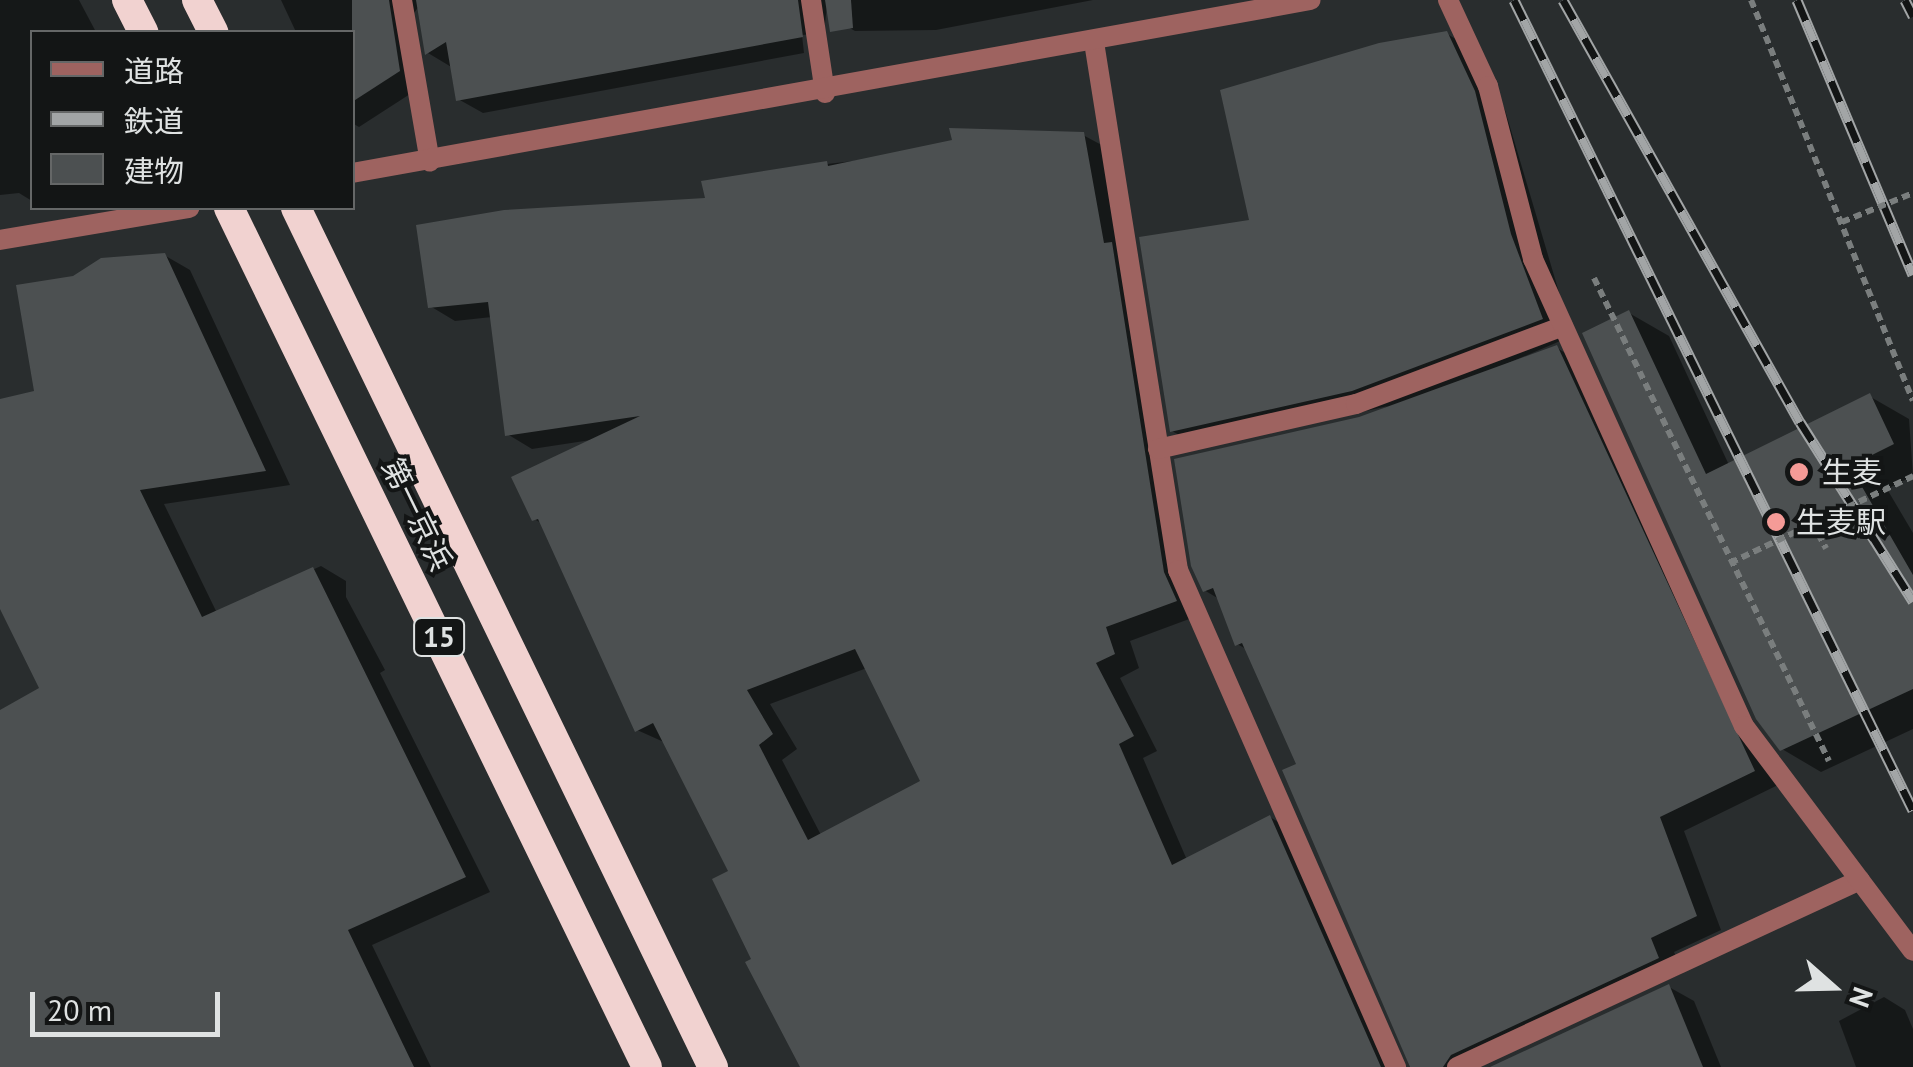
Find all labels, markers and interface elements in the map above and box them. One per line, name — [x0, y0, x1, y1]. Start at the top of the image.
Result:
legend — [30, 30, 355, 210]
text: 道路 — [124, 51, 184, 90]
text: 鉄道 — [124, 101, 184, 140]
text: 建物 — [124, 151, 184, 190]
street label: 第一京浜 — [375, 452, 459, 576]
place label: 生麦 — [1822, 454, 1882, 490]
marker: 生麦 — [1786, 459, 1812, 485]
place label: 生麦駅 — [1796, 504, 1886, 540]
marker: 生麦駅 — [1765, 511, 1787, 533]
road number: 15 — [412, 614, 466, 660]
north arrow — [1783, 937, 1883, 1037]
scale bar — [35, 972, 225, 1034]
text: N — [1841, 982, 1882, 1012]
text: 20 m — [47, 990, 112, 1029]

